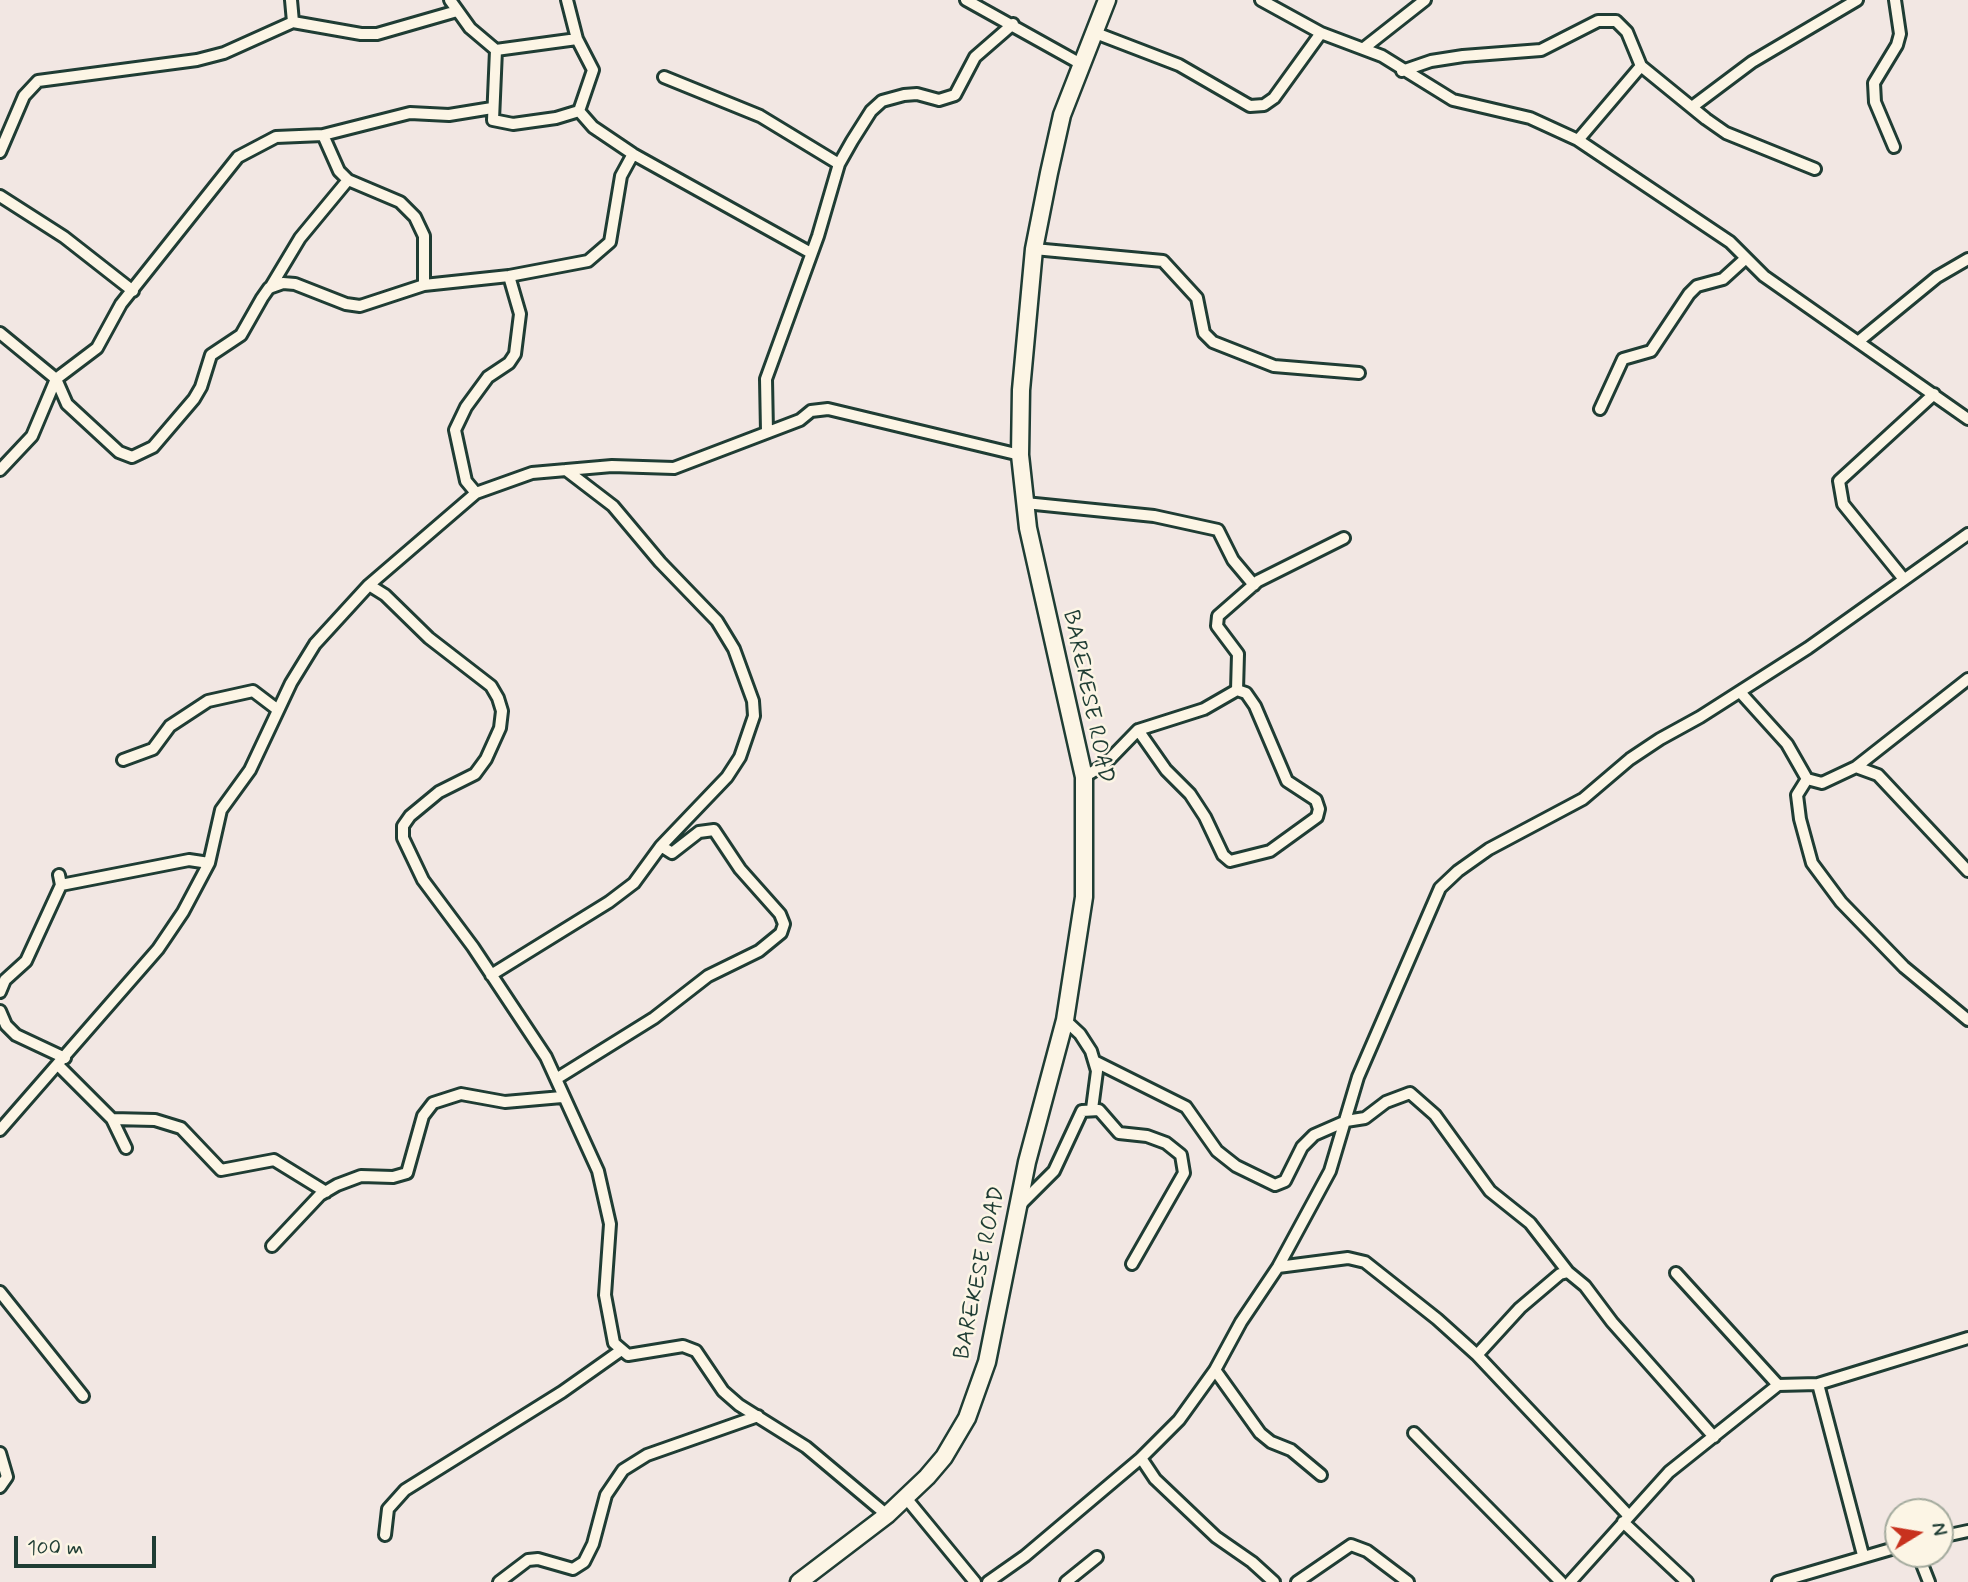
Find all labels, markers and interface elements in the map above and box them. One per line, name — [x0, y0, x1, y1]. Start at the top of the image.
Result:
street label: BAREKESE ROAD — [1055, 608, 1119, 786]
street label: BAREKESE ROAD — [949, 1184, 1013, 1362]
north arrow — [1884, 1498, 1954, 1568]
text: N — [1925, 1521, 1952, 1538]
scale bar — [18, 1522, 159, 1566]
text: 100 m — [27, 1534, 83, 1562]

